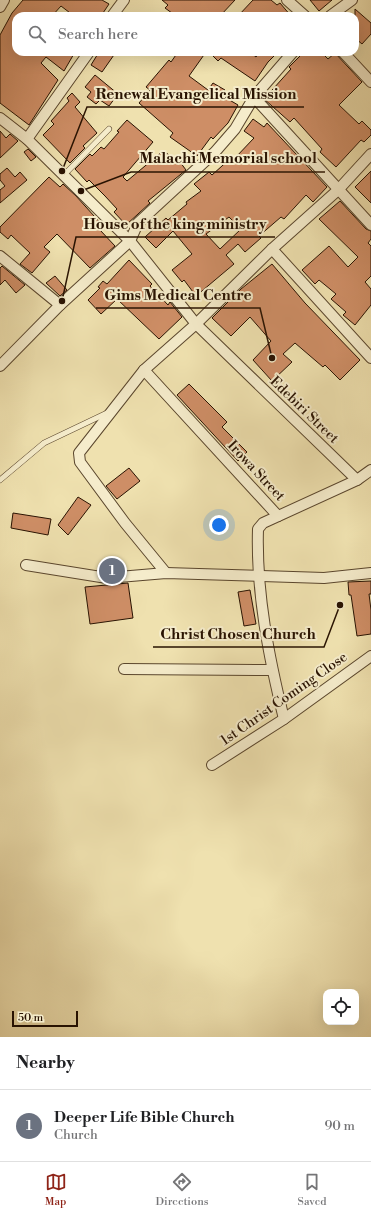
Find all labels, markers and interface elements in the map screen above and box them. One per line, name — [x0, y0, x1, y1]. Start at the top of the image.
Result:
search box — [12, 12, 359, 56]
icon: search — [26, 23, 48, 45]
text: Search here — [58, 25, 138, 44]
callout: Renewal Evangelical Mission — [87, 80, 304, 107]
text: Renewal Evangelical Mission — [95, 85, 297, 104]
callout: Malachi Memorial school — [131, 145, 325, 172]
text: Malachi Memorial school — [139, 149, 317, 168]
callout: House of the king ministry — [76, 210, 275, 237]
text: House of the king ministry — [83, 215, 267, 234]
callout: Gims Medical Centre — [96, 281, 260, 308]
text: Gims Medical Centre — [104, 286, 252, 305]
street label: Edebiri Street — [266, 373, 342, 447]
street label: Irowa Street — [223, 437, 289, 505]
your location — [209, 515, 229, 535]
pin: 1 — [99, 556, 125, 586]
callout: Christ Chosen Church — [153, 620, 324, 647]
text: Christ Chosen Church — [160, 625, 316, 644]
street label: 1st Christ Coming Close — [217, 648, 351, 750]
map controls — [323, 989, 359, 1025]
button: locate — [323, 989, 359, 1025]
scale bar — [12, 1009, 78, 1028]
text: 50 m — [18, 1011, 43, 1025]
text: Nearby — [16, 1052, 75, 1074]
text: Deeper Life Bible Church — [54, 1108, 235, 1127]
text: 1 — [26, 1118, 32, 1134]
text: 90 m — [324, 1118, 355, 1134]
text: Church — [54, 1127, 98, 1143]
tab: Map — [45, 1171, 67, 1209]
tab: Directions — [156, 1171, 209, 1209]
tab: Saved — [298, 1171, 326, 1209]

